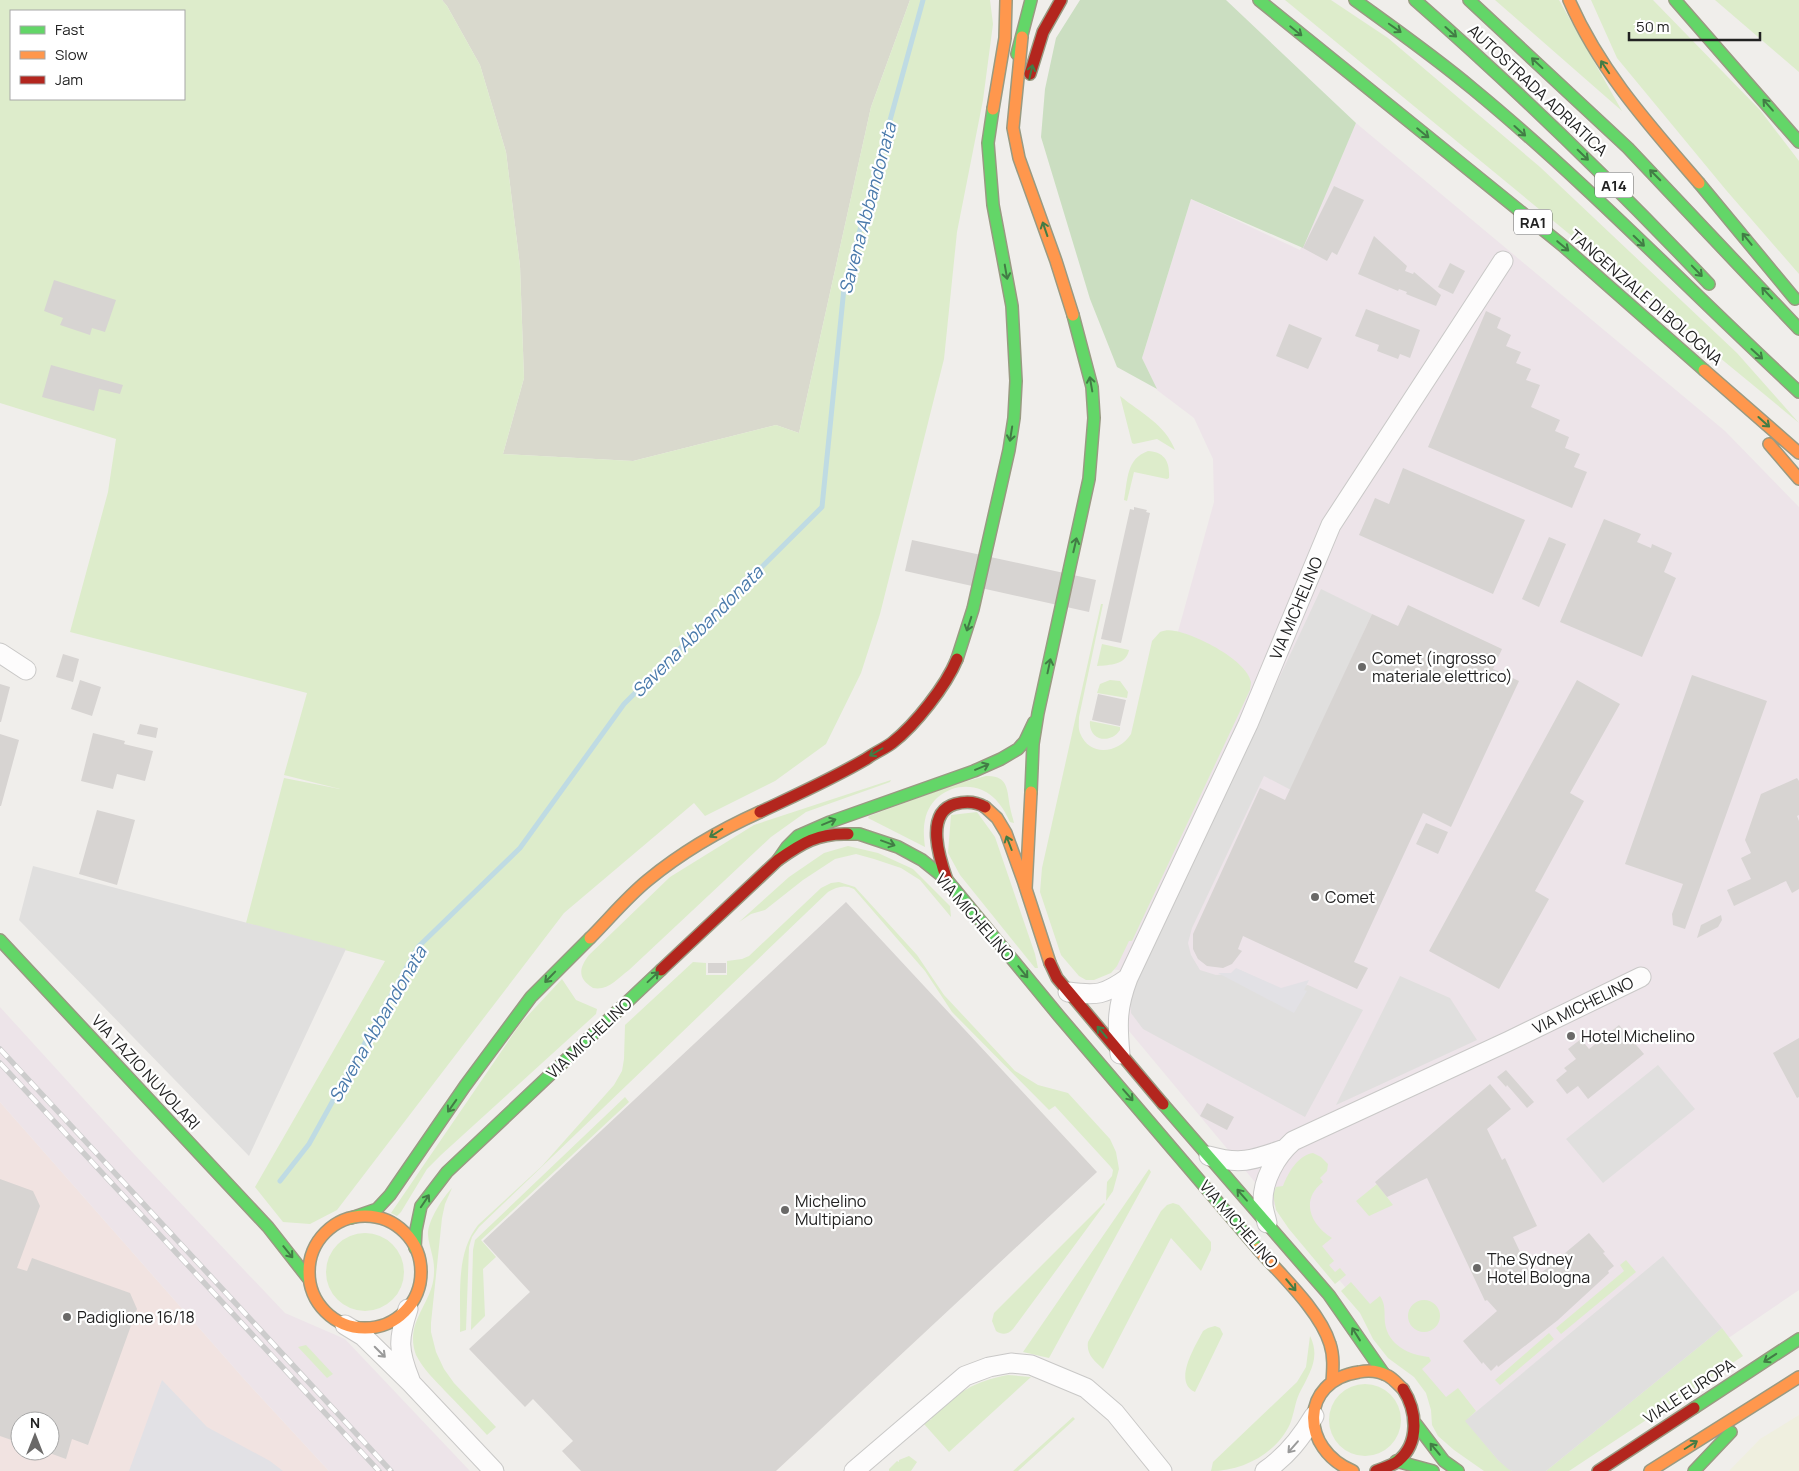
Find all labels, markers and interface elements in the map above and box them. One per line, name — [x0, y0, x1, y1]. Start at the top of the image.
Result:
legend — [10, 10, 185, 100]
scale bar — [1629, 10, 1760, 42]
text: 50 m — [1636, 16, 1670, 37]
text: Fast — [55, 19, 84, 40]
street label: AUTOSTRADA ADRIATICA — [1463, 19, 1613, 161]
one-way arrow — [1388, 23, 1402, 33]
one-way arrow — [1290, 25, 1303, 36]
one-way arrow — [1445, 27, 1458, 38]
text: Slow — [55, 44, 88, 65]
one-way arrow — [1531, 57, 1544, 69]
one-way arrow — [1600, 60, 1610, 74]
one-way arrow — [1027, 65, 1036, 81]
text: Jam — [55, 69, 83, 90]
one-way arrow — [1762, 98, 1773, 111]
water label: Savena Abbandonata — [833, 119, 902, 296]
one-way arrow — [1514, 125, 1527, 137]
one-way arrow — [1416, 127, 1429, 138]
one-way arrow — [1577, 149, 1590, 161]
one-way arrow — [1649, 169, 1661, 181]
road number: A14 — [1595, 172, 1633, 198]
road number: RA1 — [1514, 210, 1552, 234]
one-way arrow — [1039, 221, 1049, 237]
street label: TANGENZIALE DI BOLOGNA — [1565, 224, 1727, 370]
one-way arrow — [1741, 232, 1752, 245]
one-way arrow — [1633, 235, 1646, 247]
one-way arrow — [1556, 240, 1569, 252]
one-way arrow — [1002, 264, 1012, 280]
one-way arrow — [1691, 265, 1703, 277]
one-way arrow — [1761, 286, 1773, 299]
one-way arrow — [1750, 348, 1763, 360]
one-way arrow — [1085, 377, 1095, 393]
one-way arrow — [1758, 416, 1771, 428]
one-way arrow — [1006, 425, 1016, 441]
one-way arrow — [1071, 537, 1080, 553]
street label: VIA MICHELINO — [1264, 553, 1328, 663]
water label: Savena Abbandonata — [626, 559, 769, 702]
one-way arrow — [963, 615, 973, 631]
place label: Comet (ingrosso materiale elettrico) — [1372, 647, 1513, 687]
one-way arrow — [1045, 659, 1054, 675]
marker: Comet (ingrosso materiale elettrico) — [1356, 661, 1368, 673]
one-way arrow — [870, 748, 884, 758]
one-way arrow — [974, 762, 989, 772]
one-way arrow — [821, 817, 837, 826]
one-way arrow — [709, 829, 723, 839]
one-way arrow — [1004, 836, 1013, 851]
one-way arrow — [880, 839, 895, 848]
street label: VIA MICHELINO — [931, 868, 1020, 966]
place label: Comet — [1325, 886, 1375, 908]
marker: Comet — [1309, 891, 1321, 903]
water label: Savena Abbandonata — [322, 941, 432, 1106]
one-way arrow — [1017, 965, 1028, 978]
one-way arrow — [544, 971, 556, 984]
one-way arrow — [647, 971, 659, 983]
street label: VIA MICHELINO — [1529, 971, 1638, 1039]
street label: VIA MICHELINO — [541, 992, 637, 1084]
street label: VIA TAZIO NUVOLARI — [87, 1010, 205, 1134]
place label: Hotel Michelino — [1581, 1025, 1695, 1047]
one-way arrow — [1097, 1026, 1108, 1039]
marker: Hotel Michelino — [1565, 1030, 1577, 1042]
one-way arrow — [1122, 1089, 1134, 1102]
one-way arrow — [447, 1099, 457, 1113]
street label: VIA MICHELINO — [1195, 1175, 1284, 1273]
one-way arrow — [1237, 1188, 1248, 1201]
place label: Michelino Multipiano — [795, 1190, 873, 1230]
one-way arrow — [420, 1194, 430, 1208]
marker: Michelino Multipiano — [779, 1204, 791, 1216]
one-way arrow — [283, 1246, 294, 1259]
place label: The Sydney Hotel Bologna — [1487, 1248, 1590, 1288]
marker: The Sydney Hotel Bologna — [1471, 1262, 1483, 1274]
one-way arrow — [1285, 1278, 1296, 1291]
place label: Padiglione 16/18 — [77, 1306, 195, 1328]
marker: Padiglione 16/18 — [61, 1311, 73, 1323]
one-way arrow — [1351, 1328, 1361, 1342]
one-way arrow — [373, 1346, 386, 1358]
street label: VIALE EUROPA — [1639, 1353, 1739, 1429]
one-way arrow — [1763, 1353, 1777, 1363]
north arrow — [10, 1411, 60, 1461]
text: N — [30, 1413, 40, 1432]
one-way arrow — [1287, 1440, 1299, 1453]
one-way arrow — [1684, 1440, 1698, 1450]
one-way arrow — [1429, 1443, 1440, 1456]

